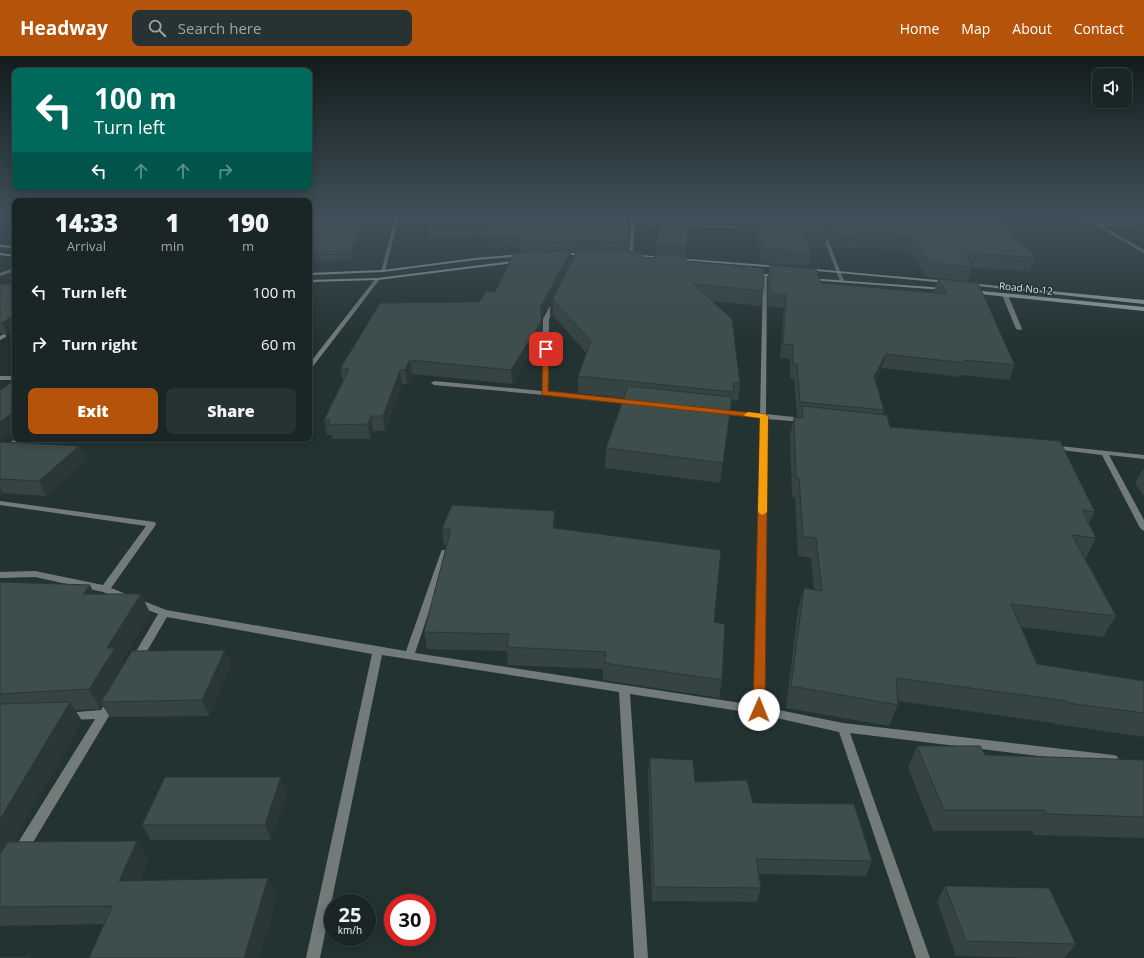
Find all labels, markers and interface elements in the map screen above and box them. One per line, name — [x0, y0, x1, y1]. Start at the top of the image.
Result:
search box — [132, 10, 412, 46]
text: Headway — [20, 15, 108, 41]
icon: search — [146, 17, 168, 39]
text: Search here — [178, 18, 261, 38]
text: Home — [900, 19, 939, 38]
text: Map — [961, 19, 990, 38]
text: About — [1012, 19, 1052, 38]
text: Contact — [1074, 19, 1124, 38]
map controls — [1092, 68, 1132, 108]
button: sound — [1092, 68, 1132, 108]
text: 100 m — [94, 79, 177, 117]
icon: left — [28, 84, 80, 136]
text: Turn left — [94, 115, 165, 139]
icon: left — [88, 160, 110, 182]
icon: ahead — [130, 160, 152, 182]
icon: ahead — [172, 160, 194, 182]
icon: right — [214, 160, 236, 182]
text: 14:33 — [55, 206, 118, 239]
text: 1 — [165, 206, 180, 239]
text: 190 — [227, 206, 269, 239]
text: Arrival — [67, 237, 106, 255]
text: min — [161, 237, 184, 255]
text: m — [242, 237, 254, 255]
street label: Road No 12 — [998, 278, 1054, 298]
icon: left — [28, 281, 50, 303]
text: Turn left — [62, 282, 127, 302]
text: 100 m — [252, 282, 296, 302]
pin — [529, 332, 563, 366]
icon: right — [28, 333, 50, 355]
text: Turn right — [62, 334, 137, 354]
text: 60 m — [261, 334, 296, 354]
icon: arrive — [535, 338, 557, 360]
button: Exit — [28, 388, 158, 434]
button: Share — [166, 388, 296, 434]
position arrow — [738, 689, 780, 731]
speed limit sign: 30 — [384, 894, 436, 946]
text: 25 — [339, 901, 361, 928]
text: km/h — [338, 923, 362, 937]

